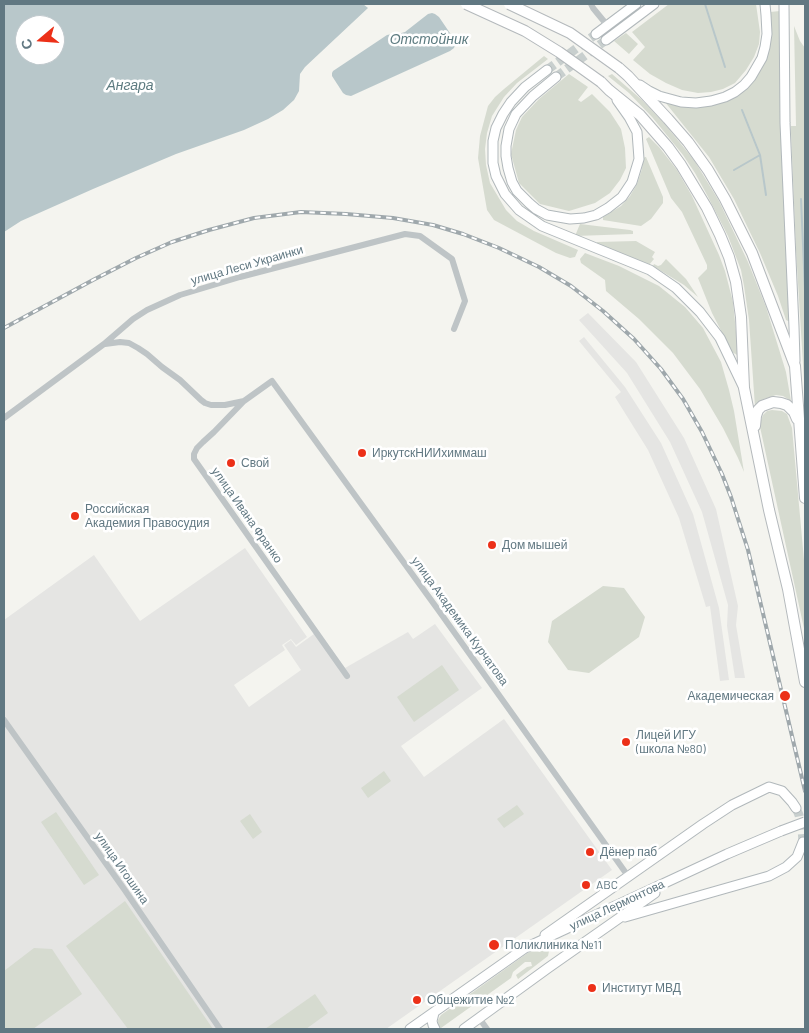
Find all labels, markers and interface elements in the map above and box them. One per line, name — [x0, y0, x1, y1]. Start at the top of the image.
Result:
north arrow — [15, 15, 65, 65]
water label: Отстойник — [390, 31, 468, 47]
text: С — [17, 37, 36, 52]
water label: Ангара — [106, 77, 154, 93]
street label: улица Леси Украинки — [189, 242, 305, 288]
place label: ИркутскНИИхиммаш — [372, 446, 487, 460]
marker: ИркутскНИИхиммаш — [356, 447, 368, 459]
place label: Свой — [241, 456, 269, 470]
marker: Свой — [225, 457, 237, 469]
street label: улица Ивана Франко — [208, 464, 286, 566]
place label: Российская Академия Правосудия — [85, 502, 209, 530]
marker: Российская Академия Правосудия — [69, 510, 81, 522]
place label: Дом мышей — [502, 538, 567, 552]
marker: Дом мышей — [486, 539, 498, 551]
street label: улица Академика Курчатова — [408, 554, 512, 688]
place label: Академическая — [688, 689, 774, 703]
marker: Академическая — [778, 689, 792, 703]
place label: Лицей ИГУ (школа №80) — [636, 728, 706, 756]
marker: Лицей ИГУ (школа №80) — [620, 736, 632, 748]
street label: улица Игошина — [92, 829, 152, 907]
place label: Дёнер паб — [600, 845, 657, 859]
marker: Дёнер паб — [584, 846, 596, 858]
street label: улица Лермонтова — [567, 877, 667, 933]
place label: ABC — [596, 878, 618, 892]
marker: ABC — [580, 879, 592, 891]
marker: Поликлиника №11 — [487, 938, 501, 952]
place label: Поликлиника №11 — [505, 938, 602, 952]
place label: Институт МВД — [602, 981, 681, 995]
marker: Институт МВД — [586, 982, 598, 994]
place label: Общежитие №2 — [427, 993, 515, 1007]
marker: Общежитие №2 — [411, 994, 423, 1006]

